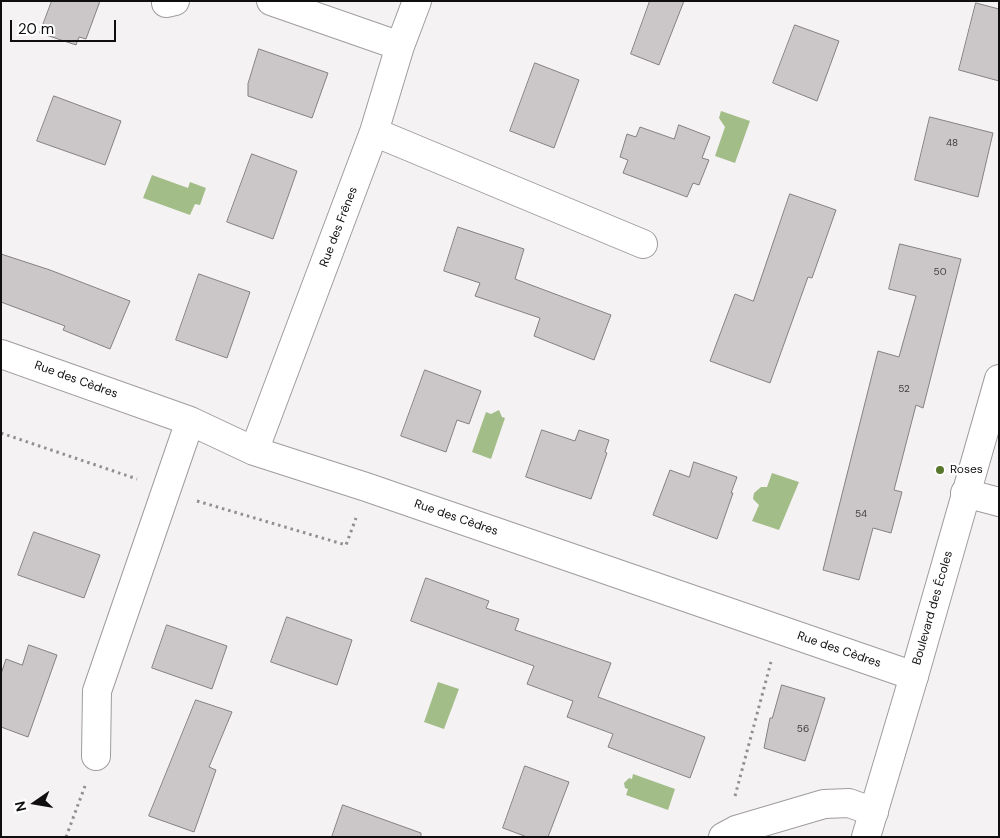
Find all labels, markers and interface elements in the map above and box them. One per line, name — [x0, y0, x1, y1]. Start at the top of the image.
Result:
scale bar — [12, 10, 119, 42]
text: 20 m — [18, 19, 54, 39]
house number: 48 — [946, 137, 958, 149]
street label: Rue des Frênes — [317, 185, 361, 269]
house number: 50 — [934, 266, 946, 278]
street label: Rue des Cèdres — [32, 358, 120, 402]
house number: 52 — [898, 383, 910, 395]
place label: Roses — [950, 463, 983, 477]
marker: Roses — [934, 464, 946, 476]
street label: Rue des Cèdres — [412, 497, 500, 539]
house number: 54 — [855, 508, 867, 520]
street label: Boulevard des Écoles — [910, 549, 956, 667]
street label: Rue des Cèdres — [795, 629, 883, 671]
house number: 56 — [797, 723, 809, 735]
north arrow — [10, 778, 60, 828]
text: N — [10, 799, 30, 813]

